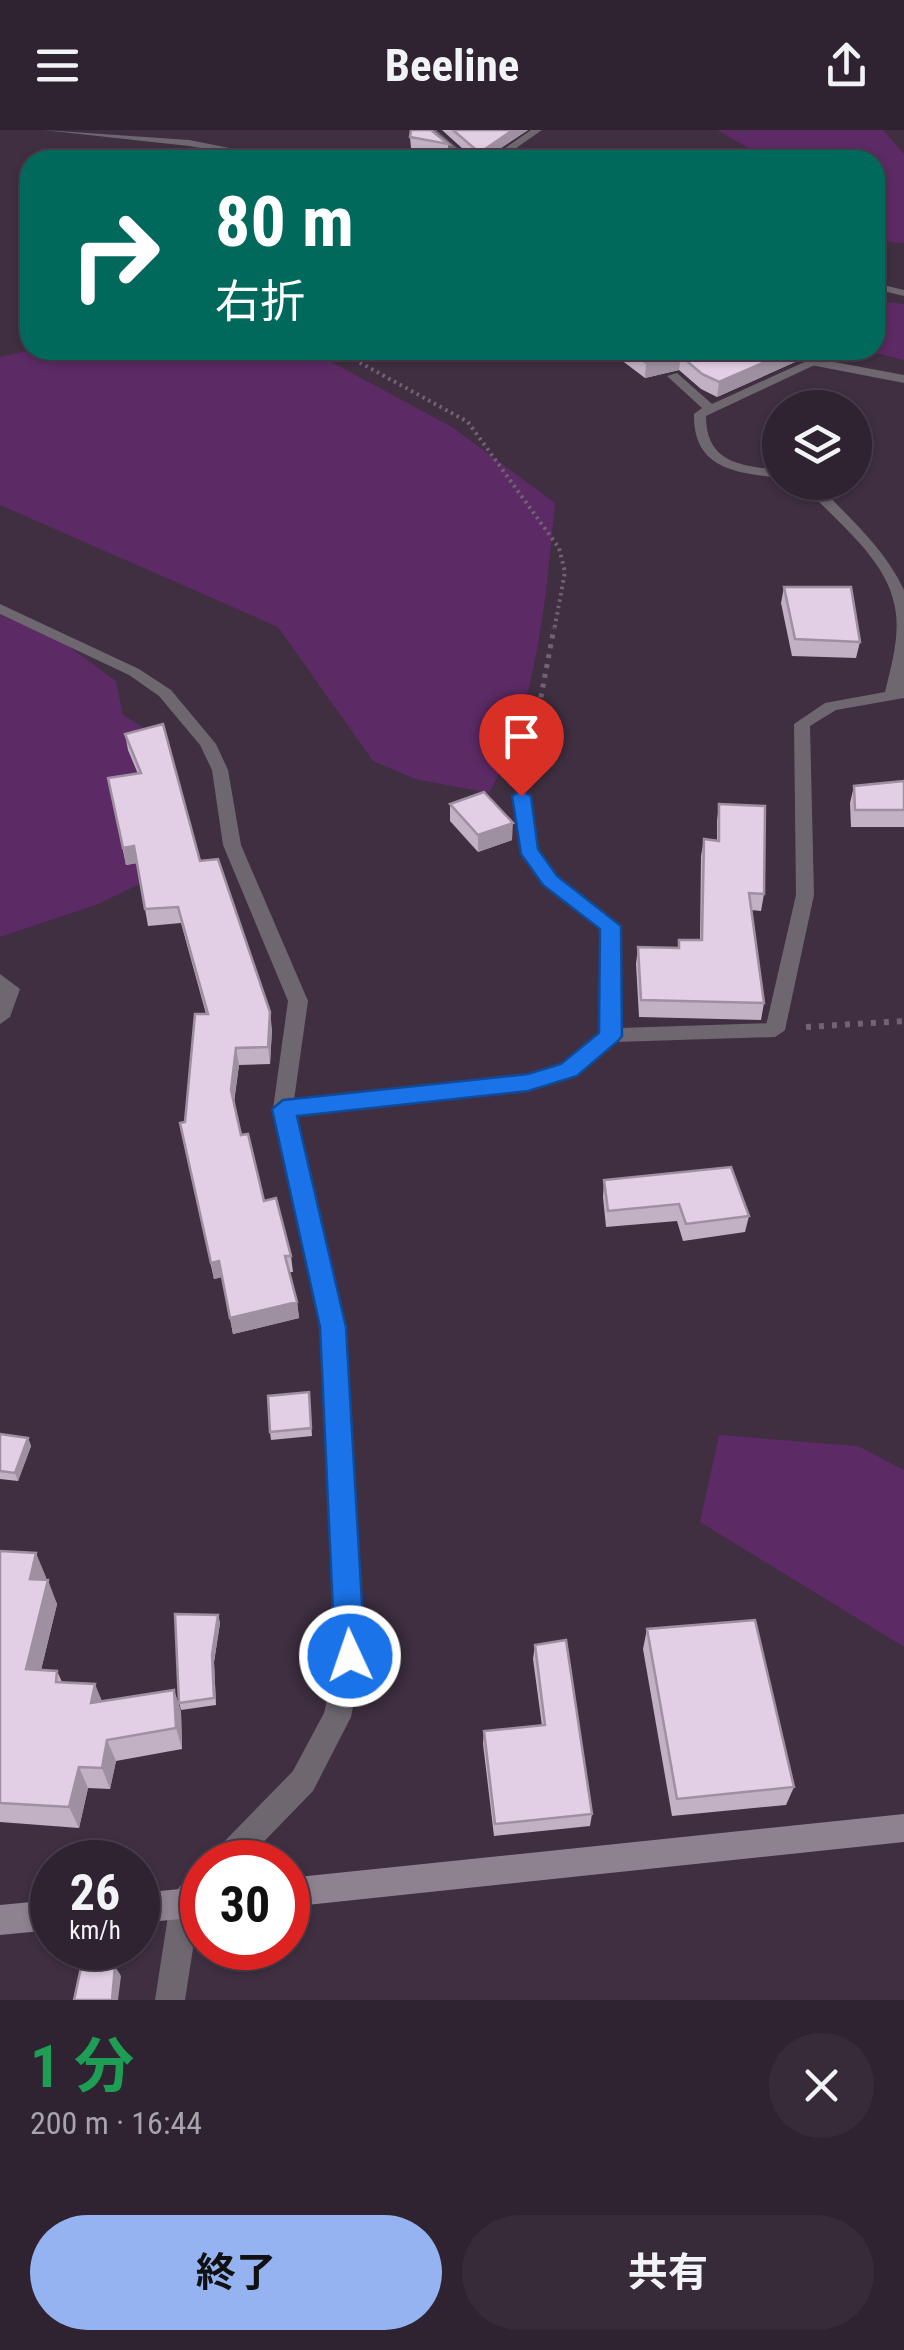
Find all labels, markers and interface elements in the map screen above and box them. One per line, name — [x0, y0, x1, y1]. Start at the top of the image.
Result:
icon: menu — [30, 38, 85, 93]
icon: share — [819, 38, 874, 93]
text: Beeline — [385, 39, 519, 92]
text: 80 m — [215, 181, 354, 263]
icon: right — [50, 190, 180, 320]
text: 右折 — [215, 275, 305, 328]
map controls — [762, 390, 872, 500]
button: layers — [762, 390, 872, 500]
pin — [479, 694, 564, 797]
icon: arrive — [494, 709, 549, 764]
position arrow — [298, 1604, 402, 1708]
speed limit sign: 30 — [180, 1840, 310, 1970]
text: 26 — [70, 1864, 120, 1922]
text: km/h — [69, 1916, 121, 1945]
text: 1 分 — [30, 2031, 134, 2102]
button: close — [769, 2033, 874, 2138]
text: 200 m · 16:44 — [30, 2104, 202, 2142]
button: 終了 — [30, 2215, 442, 2330]
button: 共有 — [462, 2215, 874, 2330]

